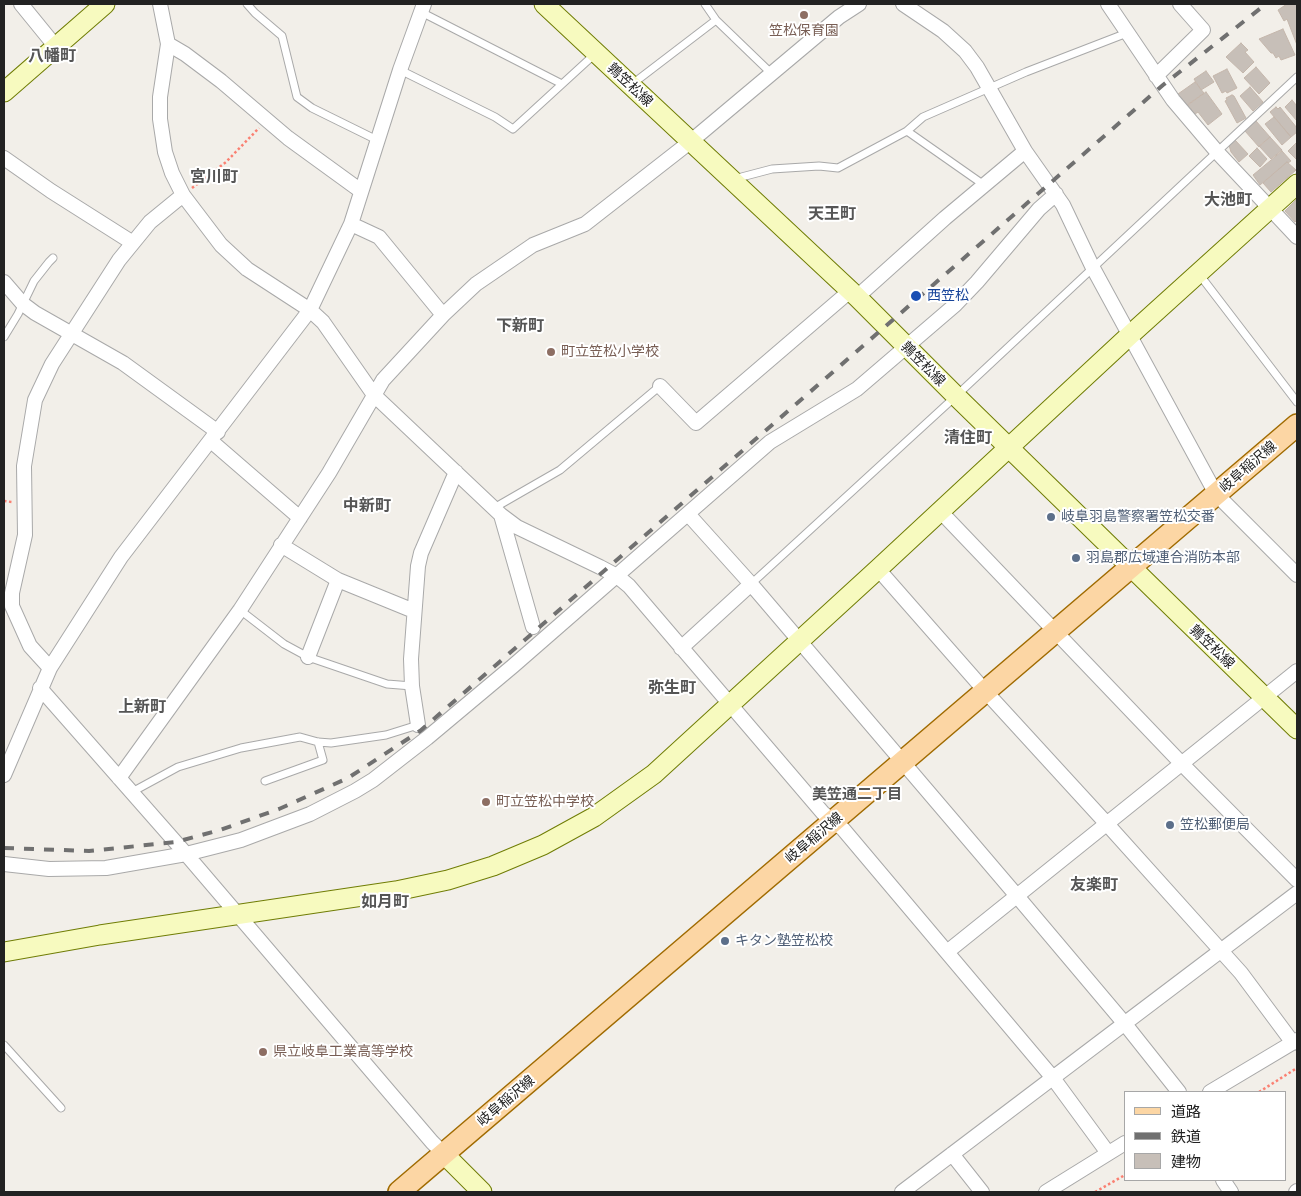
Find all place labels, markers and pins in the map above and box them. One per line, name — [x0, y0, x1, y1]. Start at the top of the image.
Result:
marker: 笠松保育園 — [798, 9, 810, 21]
place label: 笠松保育園 — [769, 23, 839, 39]
place label: 西笠松 — [927, 288, 969, 304]
marker: 西笠松 — [909, 289, 923, 303]
place label: 町立笠松小学校 — [561, 344, 659, 360]
marker: 町立笠松小学校 — [545, 346, 557, 358]
place label: 岐阜羽島警察署笠松交番 — [1061, 509, 1215, 525]
marker: 岐阜羽島警察署笠松交番 — [1045, 511, 1057, 523]
place label: 羽島郡広域連合消防本部 — [1086, 550, 1240, 566]
marker: 羽島郡広域連合消防本部 — [1070, 552, 1082, 564]
place label: 町立笠松中学校 — [496, 794, 594, 810]
marker: 町立笠松中学校 — [480, 796, 492, 808]
place label: 笠松郵便局 — [1180, 817, 1250, 833]
marker: 笠松郵便局 — [1164, 819, 1176, 831]
place label: キタン塾笠松校 — [735, 933, 833, 949]
marker: キタン塾笠松校 — [719, 935, 731, 947]
place label: 県立岐阜工業高等学校 — [273, 1044, 413, 1060]
marker: 県立岐阜工業高等学校 — [257, 1046, 269, 1058]

